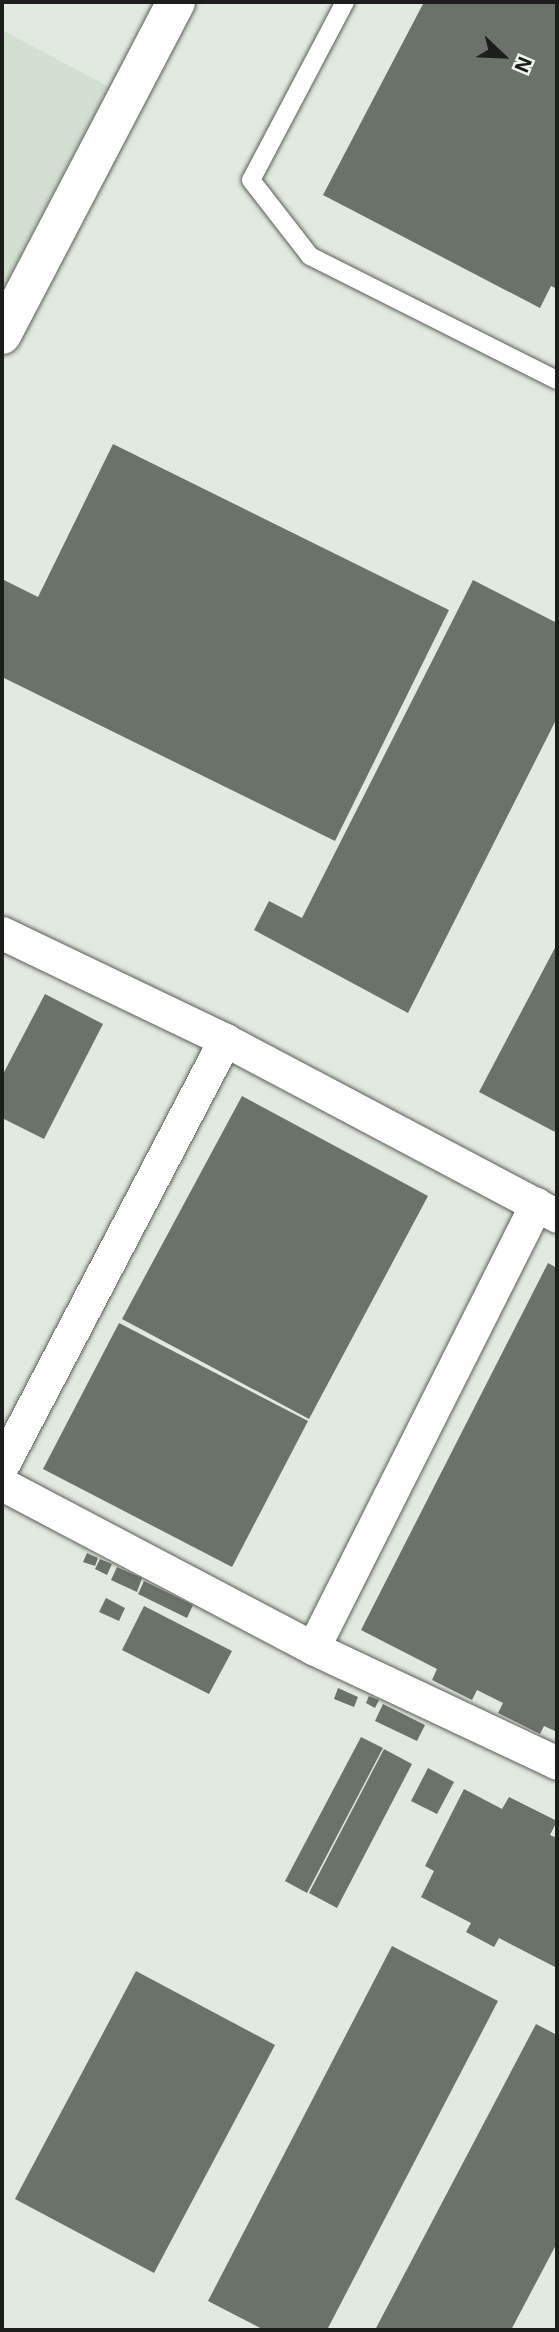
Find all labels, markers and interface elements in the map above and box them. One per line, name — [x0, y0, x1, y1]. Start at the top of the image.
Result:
north arrow — [468, 21, 538, 91]
text: N — [509, 53, 536, 76]

